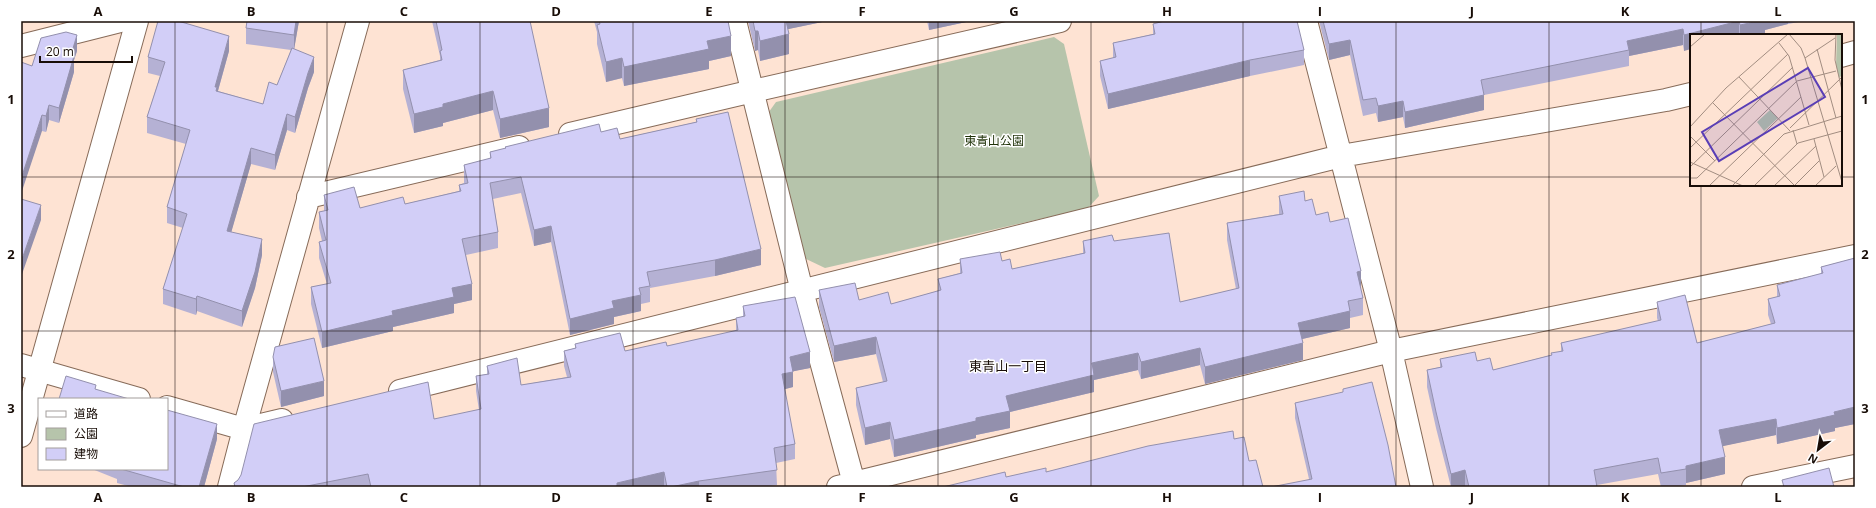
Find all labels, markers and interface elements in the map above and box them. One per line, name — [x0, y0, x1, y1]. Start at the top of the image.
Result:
text: A — [94, 2, 103, 20]
text: B — [247, 2, 256, 20]
text: C — [400, 2, 408, 20]
text: D — [551, 2, 561, 20]
text: E — [705, 2, 713, 20]
text: F — [858, 2, 866, 20]
text: G — [1009, 2, 1019, 20]
text: H — [1162, 2, 1172, 20]
text: I — [1318, 2, 1322, 20]
text: J — [1469, 2, 1474, 20]
text: K — [1621, 2, 1630, 20]
text: L — [1774, 2, 1782, 20]
inset map — [1690, 34, 1842, 186]
scale bar — [40, 38, 132, 64]
text: 20 m — [46, 43, 74, 60]
text: 1 — [7, 90, 15, 108]
text: 1 — [1861, 90, 1869, 108]
park label: 東青山公園 — [964, 132, 1024, 149]
text: 2 — [7, 245, 15, 263]
text: 2 — [1861, 245, 1869, 263]
district label: 東青山一丁目 — [969, 357, 1047, 375]
legend — [38, 398, 168, 470]
text: 3 — [7, 399, 15, 417]
text: 3 — [1861, 399, 1869, 417]
text: 道路 — [74, 405, 98, 422]
text: 公園 — [74, 425, 98, 442]
north arrow — [1798, 430, 1838, 470]
text: 建物 — [74, 445, 98, 462]
text: N — [1805, 450, 1820, 468]
text: A — [94, 488, 103, 506]
text: B — [247, 488, 256, 506]
text: C — [400, 488, 408, 506]
text: D — [551, 488, 561, 506]
text: E — [705, 488, 713, 506]
text: F — [858, 488, 866, 506]
text: G — [1009, 488, 1019, 506]
text: H — [1162, 488, 1172, 506]
text: I — [1318, 488, 1322, 506]
text: J — [1469, 488, 1474, 506]
text: K — [1621, 488, 1630, 506]
text: L — [1774, 488, 1782, 506]

